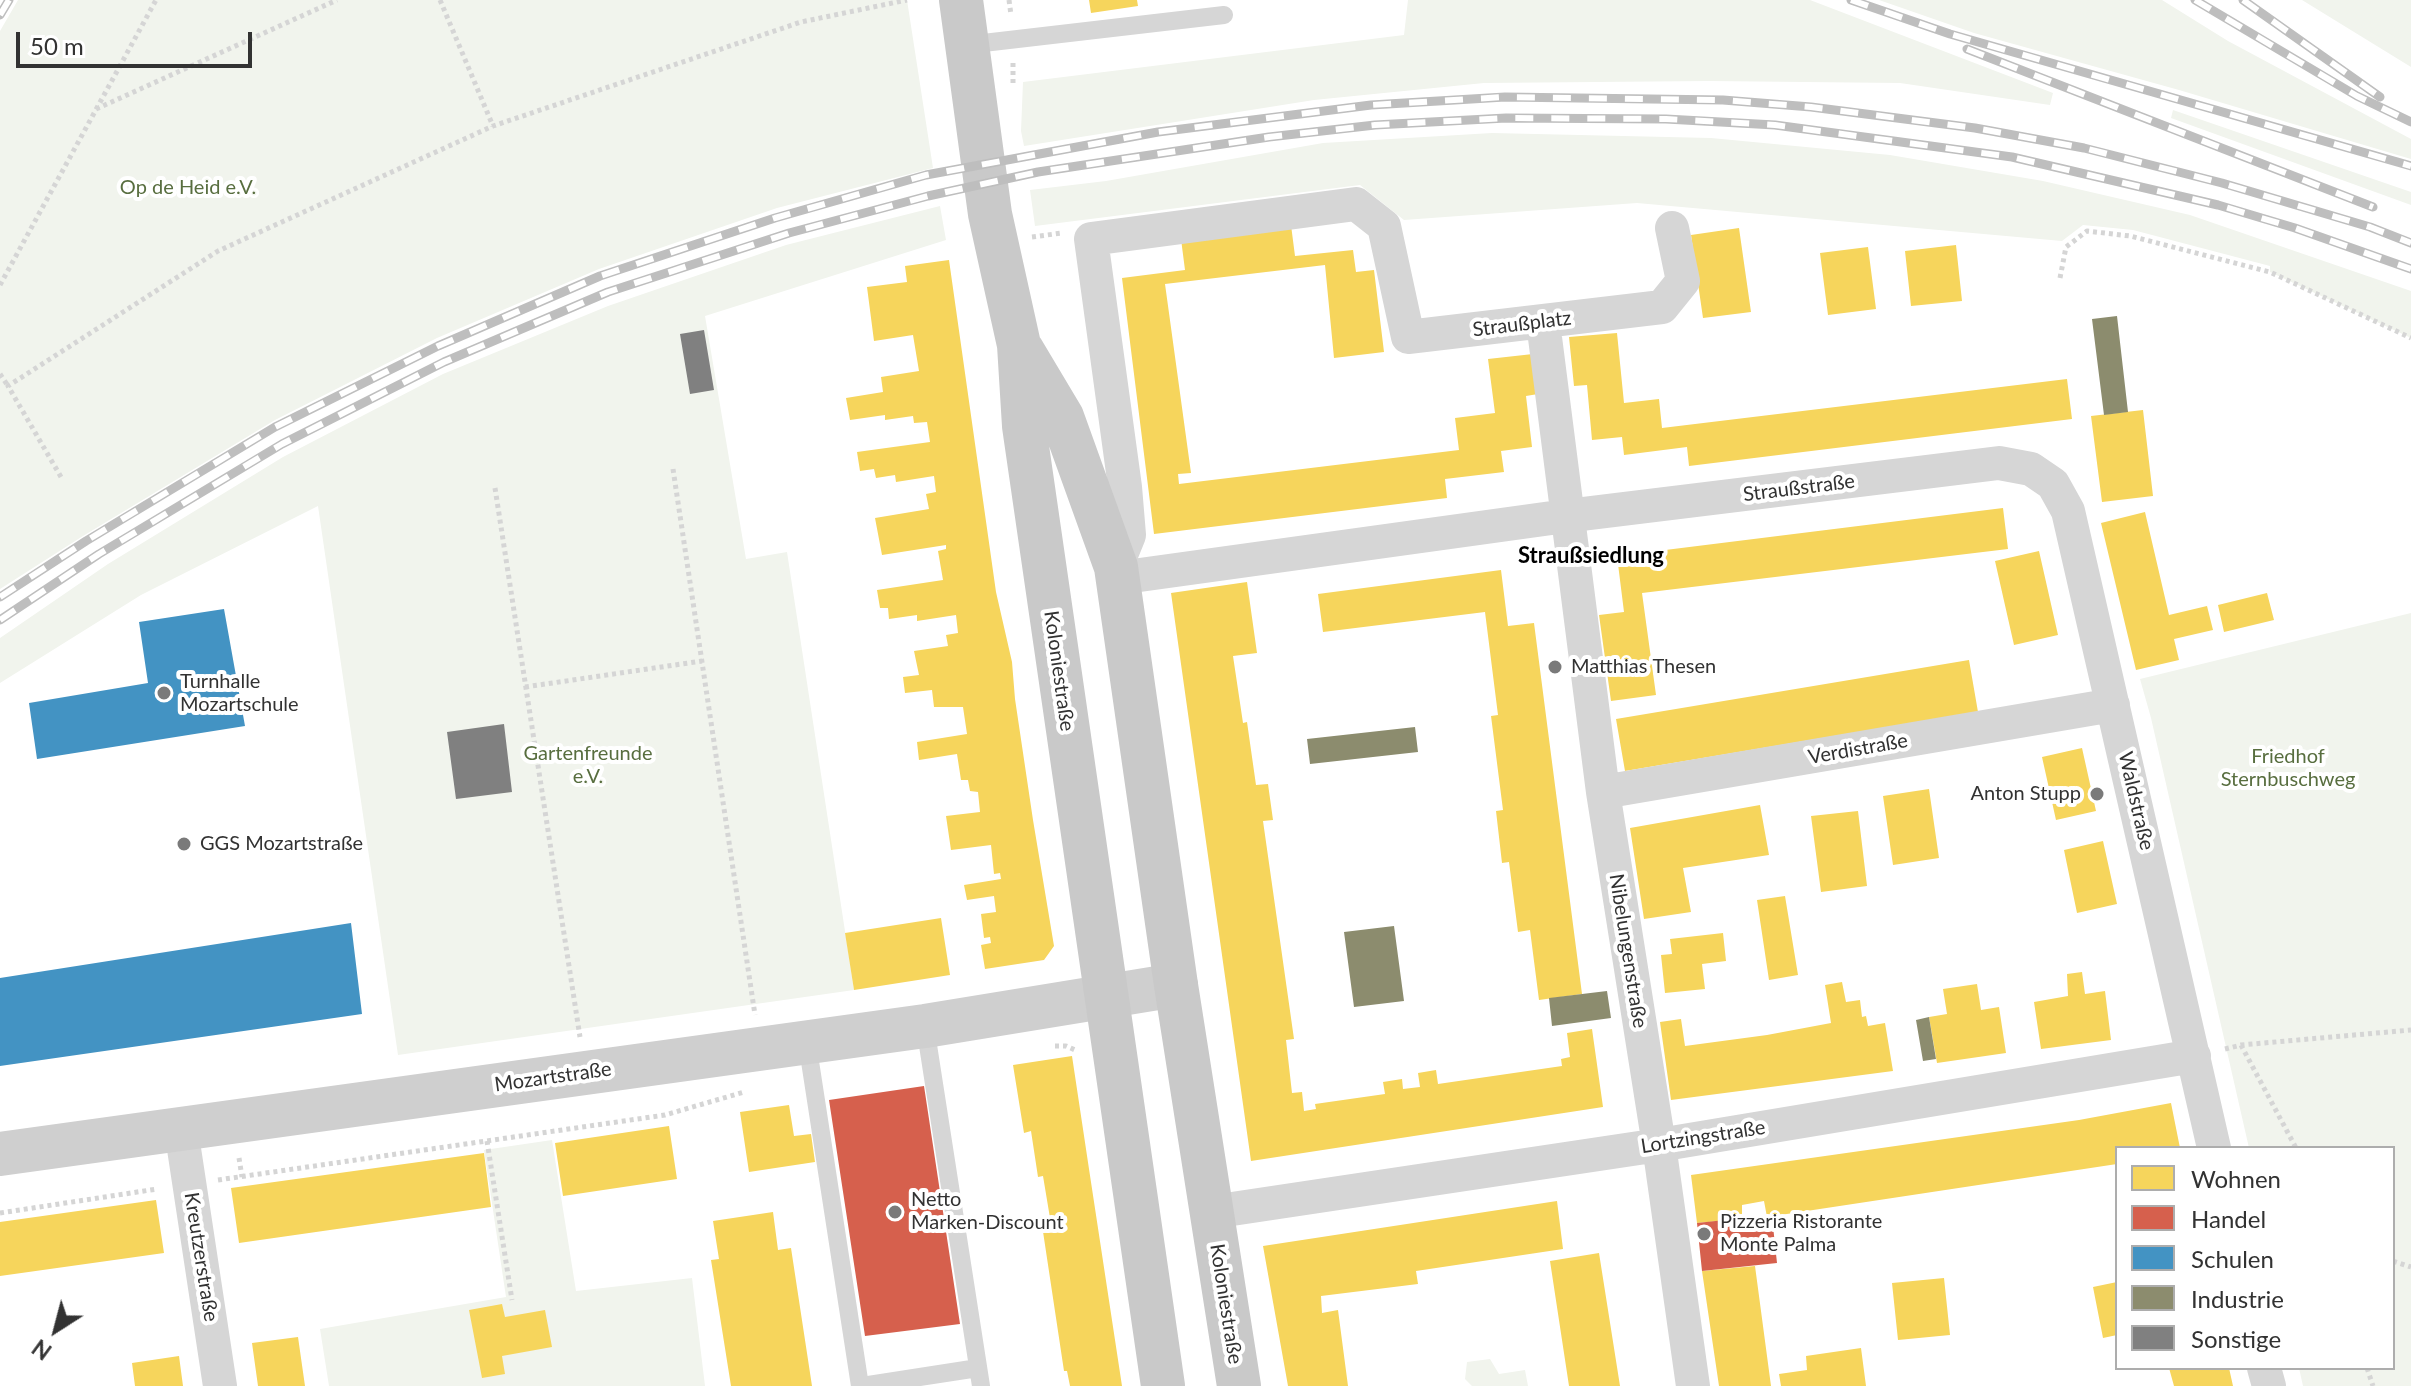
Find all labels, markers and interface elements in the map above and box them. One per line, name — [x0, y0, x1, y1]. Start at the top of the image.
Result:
scale bar — [20, 16, 256, 66]
text: 50 m — [30, 31, 84, 60]
park label: Op de Heid e.V. — [120, 176, 256, 200]
street label: Straußplatz — [1471, 306, 1573, 342]
street label: Straußstraße — [1742, 469, 1856, 507]
district label: Straußsiedlung — [1518, 543, 1664, 569]
street label: Koloniestraße — [1039, 609, 1079, 733]
place label: Matthias Thesen — [1571, 655, 1716, 679]
marker: Matthias Thesen — [1546, 658, 1564, 676]
place label: Turnhalle Mozartschule — [180, 670, 299, 717]
marker: Turnhalle Mozartschule — [155, 684, 173, 702]
street label: Verdistraße — [1806, 728, 1910, 770]
park label: Gartenfreunde e.V. — [524, 742, 652, 789]
park label: Friedhof Sternbuschweg — [2221, 745, 2355, 792]
street label: Waldstraße — [2113, 749, 2159, 853]
place label: Anton Stupp — [1971, 782, 2081, 806]
marker: Anton Stupp — [2088, 785, 2106, 803]
place label: GGS Mozartstraße — [200, 832, 363, 856]
marker: GGS Mozartstraße — [175, 835, 193, 853]
street label: Nibelungenstraße — [1604, 872, 1652, 1030]
street label: Mozartstraße — [493, 1057, 613, 1097]
street label: Lortzingstraße — [1639, 1115, 1767, 1159]
legend — [2115, 1146, 2395, 1370]
text: Wohnen — [2191, 1164, 2281, 1193]
place label: Netto Marken-Discount — [911, 1188, 1064, 1235]
street label: Kreutzerstraße — [179, 1191, 223, 1323]
marker: Netto Marken-Discount — [886, 1203, 904, 1221]
text: Handel — [2191, 1204, 2266, 1233]
place label: Pizzeria Ristorante Monte Palma — [1720, 1210, 1882, 1257]
marker: Pizzeria Ristorante Monte Palma — [1695, 1225, 1713, 1243]
street label: Koloniestraße — [1205, 1242, 1247, 1366]
text: Schulen — [2191, 1244, 2274, 1273]
text: Industrie — [2191, 1284, 2284, 1313]
north arrow — [16, 1290, 96, 1370]
text: Sonstige — [2191, 1324, 2281, 1353]
text: N — [27, 1334, 56, 1366]

